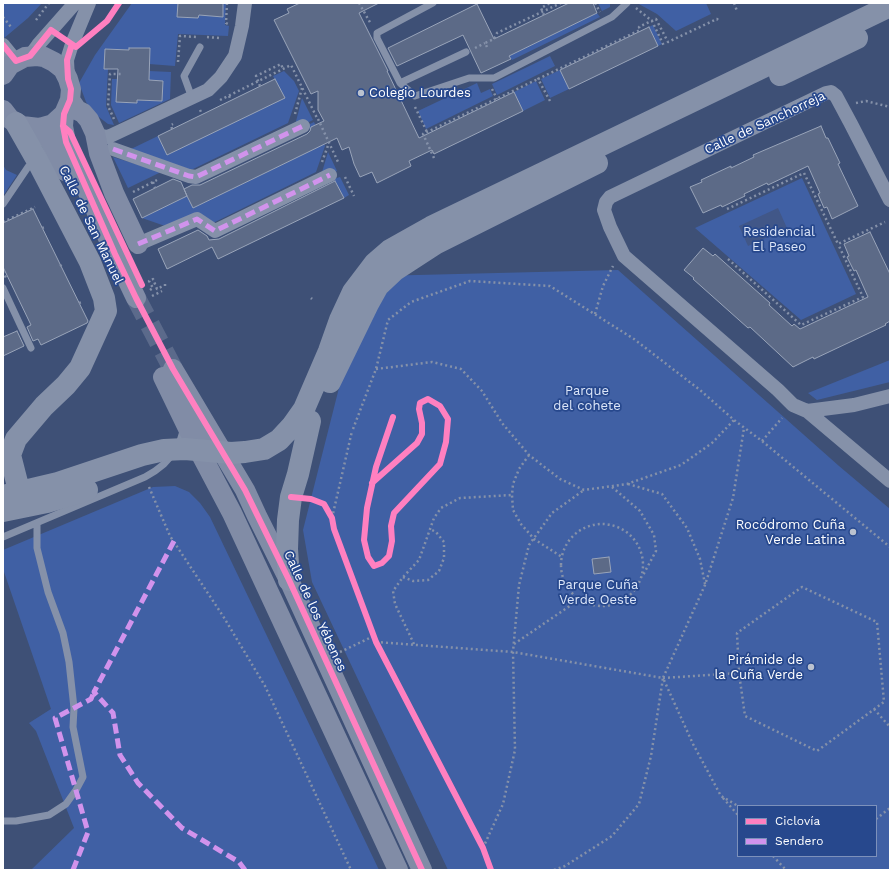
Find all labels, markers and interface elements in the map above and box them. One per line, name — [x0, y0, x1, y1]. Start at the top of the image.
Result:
place label: Colegio Lourdes — [369, 85, 471, 101]
marker: Colegio Lourdes — [356, 88, 366, 98]
street label: Calle de Sanchorreja — [702, 88, 828, 158]
street label: Calle de San Manuel — [55, 163, 127, 287]
park label: Residencial El Paseo — [743, 224, 815, 255]
park label: Parque del cohete — [553, 383, 621, 414]
place label: Rocódromo Cuña Verde Latina — [736, 517, 845, 548]
marker: Rocódromo Cuña Verde Latina — [848, 527, 858, 537]
street label: Calle de los Yébenes — [280, 548, 350, 674]
park label: Parque Cuña Verde Oeste — [558, 577, 638, 608]
place label: Pirámide de la Cuña Verde — [714, 652, 803, 683]
marker: Pirámide de la Cuña Verde — [806, 662, 816, 672]
legend — [737, 805, 877, 857]
text: Ciclovía — [775, 814, 820, 828]
text: Sendero — [775, 834, 823, 848]

